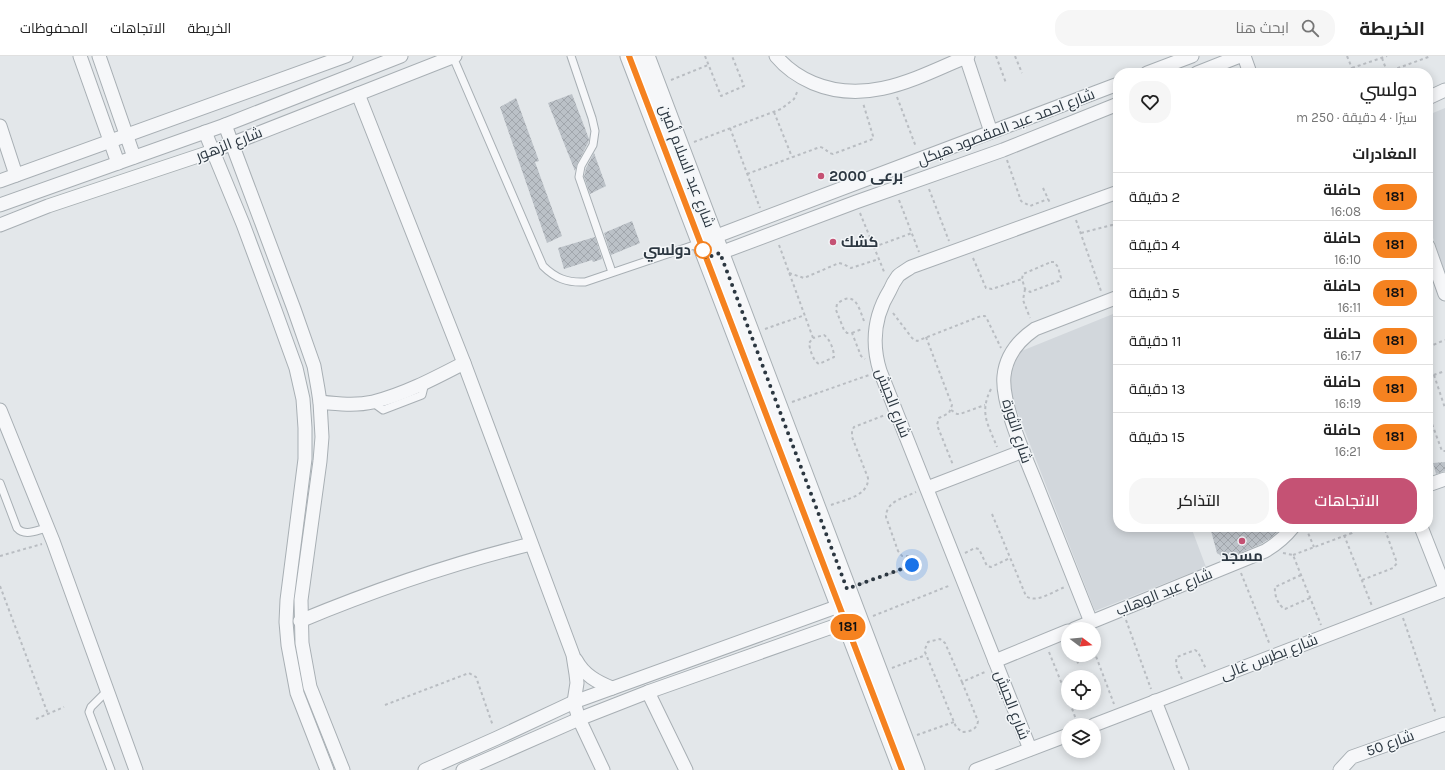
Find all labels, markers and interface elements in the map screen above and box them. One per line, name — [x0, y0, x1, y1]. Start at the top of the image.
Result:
search box — [1055, 10, 1335, 46]
icon: search — [1299, 17, 1321, 39]
text: الخريطة — [1359, 18, 1425, 40]
text: ابحث هنا — [1235, 19, 1289, 37]
text: المحفوظات — [20, 20, 88, 37]
text: الاتجاهات — [110, 20, 166, 37]
text: الخريطة — [188, 20, 231, 37]
text: دولسي — [1360, 79, 1417, 101]
button: heart — [1129, 81, 1171, 123]
street label: شارع احمد عبد المقصود هيكل — [915, 85, 1098, 171]
street label: شارع عبد السلام أمين — [653, 102, 720, 231]
text: سيرًا · 4 دقيقة · 250 m — [1296, 110, 1417, 125]
street label: شارع الزهور — [192, 123, 266, 167]
text: المغادرات — [1352, 145, 1417, 163]
place label: برعى 2000 — [829, 167, 903, 185]
marker: برعى 2000 — [816, 171, 826, 181]
text: حافلة — [1323, 181, 1361, 199]
text: 2 دقيقة — [1129, 188, 1180, 206]
text: 181 — [1385, 188, 1405, 205]
text: 16:08 — [1331, 204, 1361, 219]
text: حافلة — [1323, 229, 1361, 247]
place label: كشك — [841, 233, 878, 251]
text: 4 دقيقة — [1129, 236, 1180, 254]
text: 181 — [1385, 236, 1405, 253]
marker: كشك — [828, 237, 838, 247]
place label: دولسي — [643, 241, 691, 262]
marker: دولسي — [694, 241, 712, 259]
text: 16:10 — [1334, 252, 1361, 267]
text: حافلة — [1323, 277, 1361, 295]
text: 5 دقيقة — [1129, 284, 1180, 302]
text: 181 — [1385, 284, 1405, 301]
text: 16:11 — [1338, 300, 1361, 315]
text: حافلة — [1323, 325, 1361, 343]
text: 11 دقيقة — [1129, 332, 1182, 350]
text: 181 — [1385, 332, 1405, 349]
text: 16:17 — [1336, 348, 1361, 363]
street label: شارع الجيش — [870, 366, 914, 441]
text: حافلة — [1323, 373, 1361, 391]
text: 13 دقيقة — [1129, 380, 1185, 398]
text: 181 — [1385, 380, 1405, 397]
text: 16:19 — [1334, 396, 1361, 411]
street label: شارع الثورة — [996, 397, 1036, 466]
text: حافلة — [1323, 421, 1361, 439]
text: 15 دقيقة — [1129, 428, 1185, 446]
text: 181 — [1385, 428, 1405, 445]
text: 16:21 — [1334, 444, 1361, 459]
button: التذاكر — [1129, 478, 1269, 524]
button: الاتجاهات — [1277, 478, 1417, 524]
marker: مسجد — [1237, 536, 1247, 546]
place label: مسجد — [1221, 547, 1263, 565]
your location — [902, 555, 922, 575]
street label: شارع عبد الوهاب — [1113, 564, 1216, 621]
line badge: 181 — [825, 614, 871, 640]
text: 181 — [838, 618, 858, 635]
north arrow — [1061, 622, 1101, 662]
map controls — [1061, 622, 1101, 758]
street label: شارع بطرس غالى — [1218, 630, 1321, 686]
street label: شارع الجيش — [989, 668, 1033, 743]
button: locate — [1061, 670, 1101, 710]
button: layers — [1061, 718, 1101, 758]
street label: شارع 50 — [1363, 726, 1417, 762]

